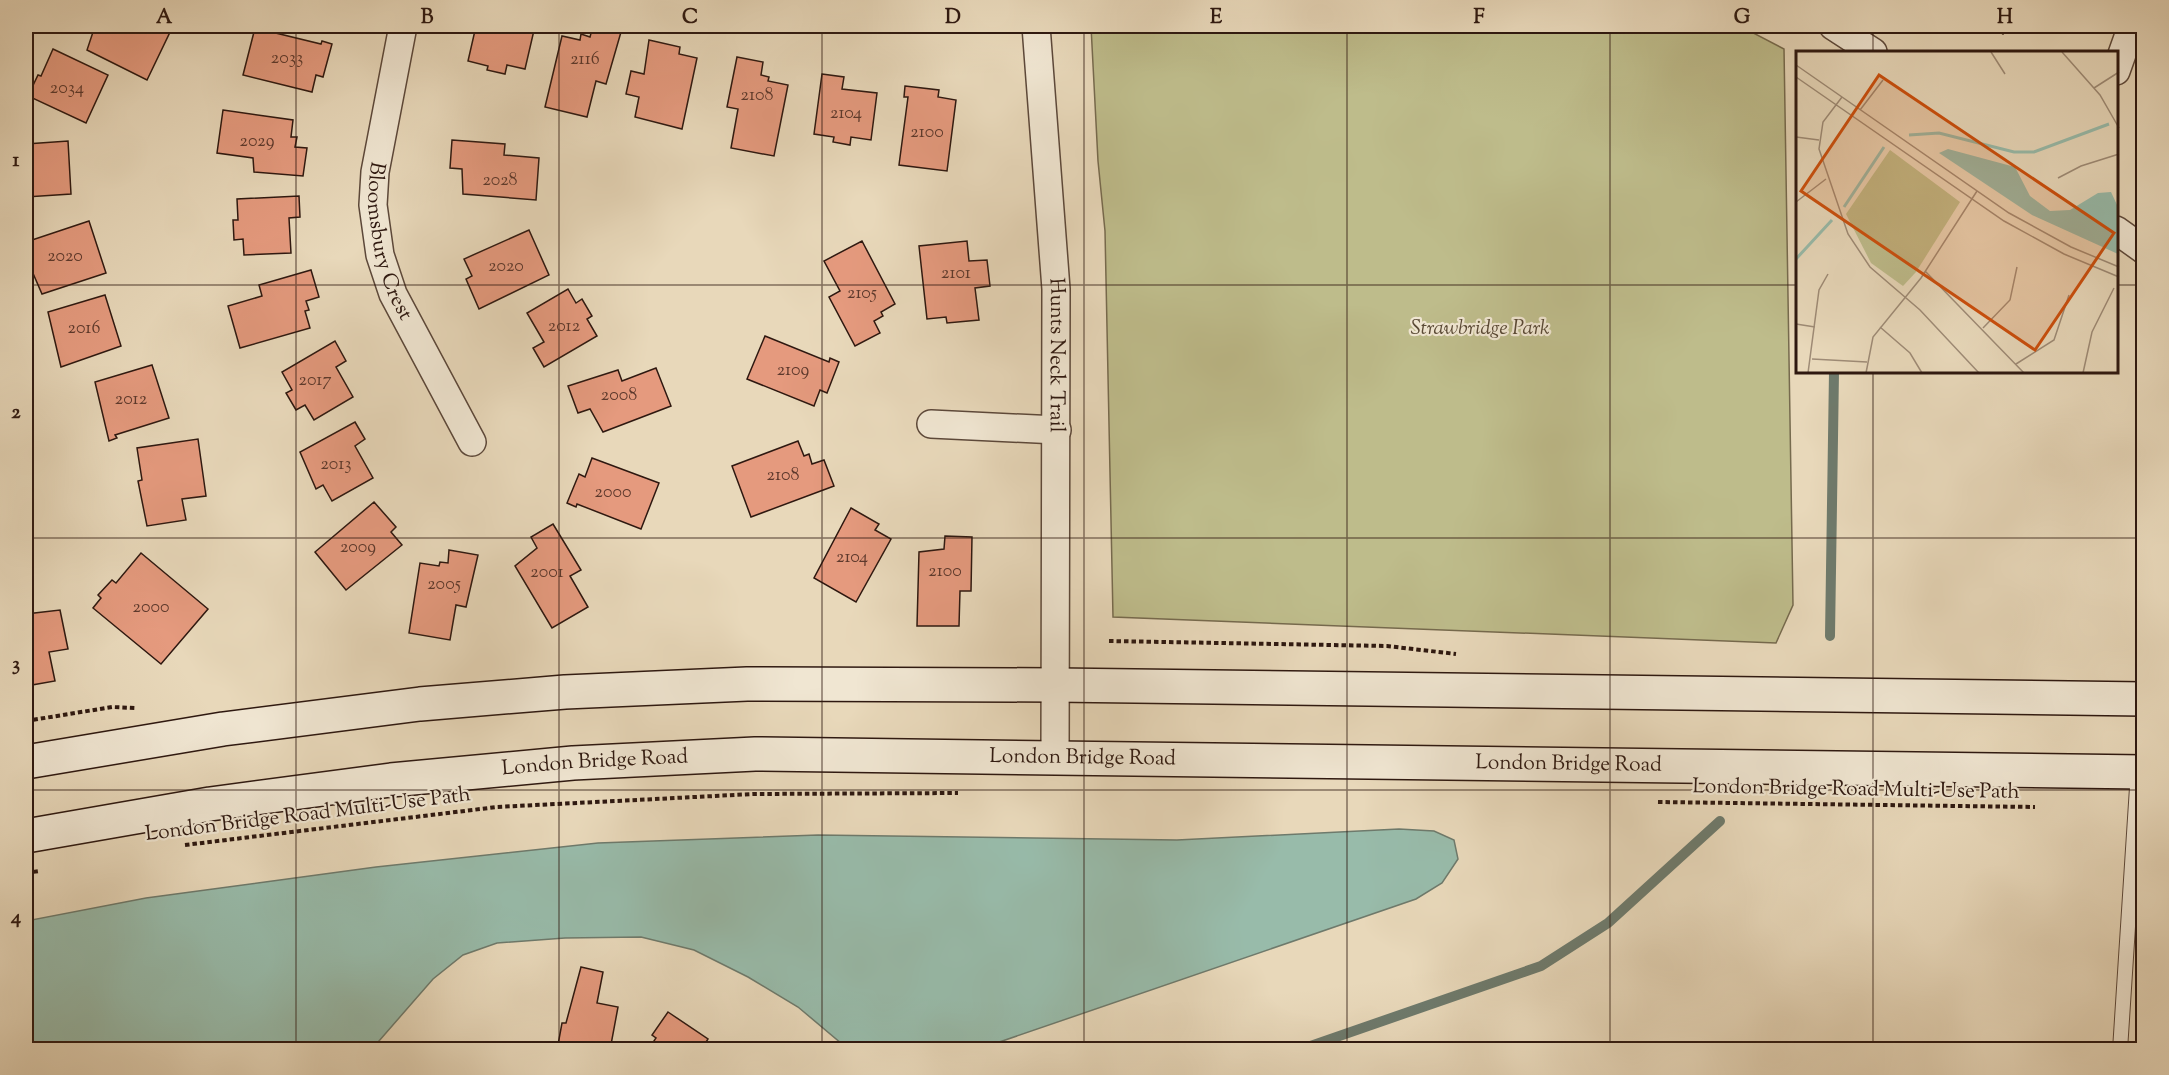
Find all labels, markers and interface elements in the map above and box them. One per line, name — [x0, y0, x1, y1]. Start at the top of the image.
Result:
text: A — [156, 4, 173, 33]
text: B — [421, 4, 434, 33]
text: C — [682, 4, 698, 33]
text: D — [945, 4, 961, 33]
text: E — [1210, 4, 1223, 33]
text: F — [1473, 4, 1485, 33]
text: G — [1734, 4, 1751, 33]
text: H — [1997, 4, 2013, 33]
house number: 2033 — [271, 46, 303, 72]
house number: 2116 — [570, 47, 600, 73]
inset map — [1796, 51, 2118, 374]
house number: 2034 — [50, 76, 84, 102]
house number: 2108 — [741, 83, 773, 109]
house number: 2104 — [830, 101, 862, 127]
house number: 2100 — [910, 120, 944, 146]
house number: 2029 — [240, 129, 275, 155]
text: 1 — [13, 147, 20, 176]
street label: Bloomsbury Crest — [358, 159, 420, 326]
house number: 2028 — [482, 168, 518, 194]
house number: 2020 — [47, 244, 83, 270]
house number: 2020 — [488, 254, 524, 280]
house number: 2101 — [941, 261, 971, 287]
street label: Hunts Neck Trail — [1040, 277, 1071, 433]
house number: 2105 — [847, 281, 877, 307]
house number: 2012 — [548, 314, 581, 340]
park label: Strawbridge Park — [1411, 314, 1550, 344]
house number: 2016 — [68, 316, 100, 342]
house number: 2109 — [777, 358, 810, 384]
house number: 2017 — [299, 368, 331, 394]
house number: 2008 — [601, 383, 637, 409]
house number: 2012 — [115, 387, 148, 413]
text: 2 — [11, 399, 21, 428]
house number: 2013 — [320, 452, 352, 478]
house number: 2108 — [767, 463, 799, 489]
house number: 2000 — [595, 480, 632, 506]
house number: 2009 — [340, 535, 376, 561]
house number: 2104 — [836, 545, 868, 571]
house number: 2100 — [928, 559, 962, 585]
house number: 2001 — [530, 560, 564, 586]
house number: 2005 — [427, 572, 461, 598]
house number: 2000 — [133, 595, 170, 621]
text: 3 — [12, 651, 20, 680]
street label: London Bridge Road — [500, 742, 689, 785]
street label: London Bridge Road — [989, 742, 1176, 774]
street label: London Bridge Road — [1475, 748, 1662, 781]
street label: London Bridge Road Multi-Use Path — [1692, 772, 2020, 808]
street label: London Bridge Road Multi-Use Path — [144, 780, 472, 850]
text: 4 — [10, 904, 21, 933]

